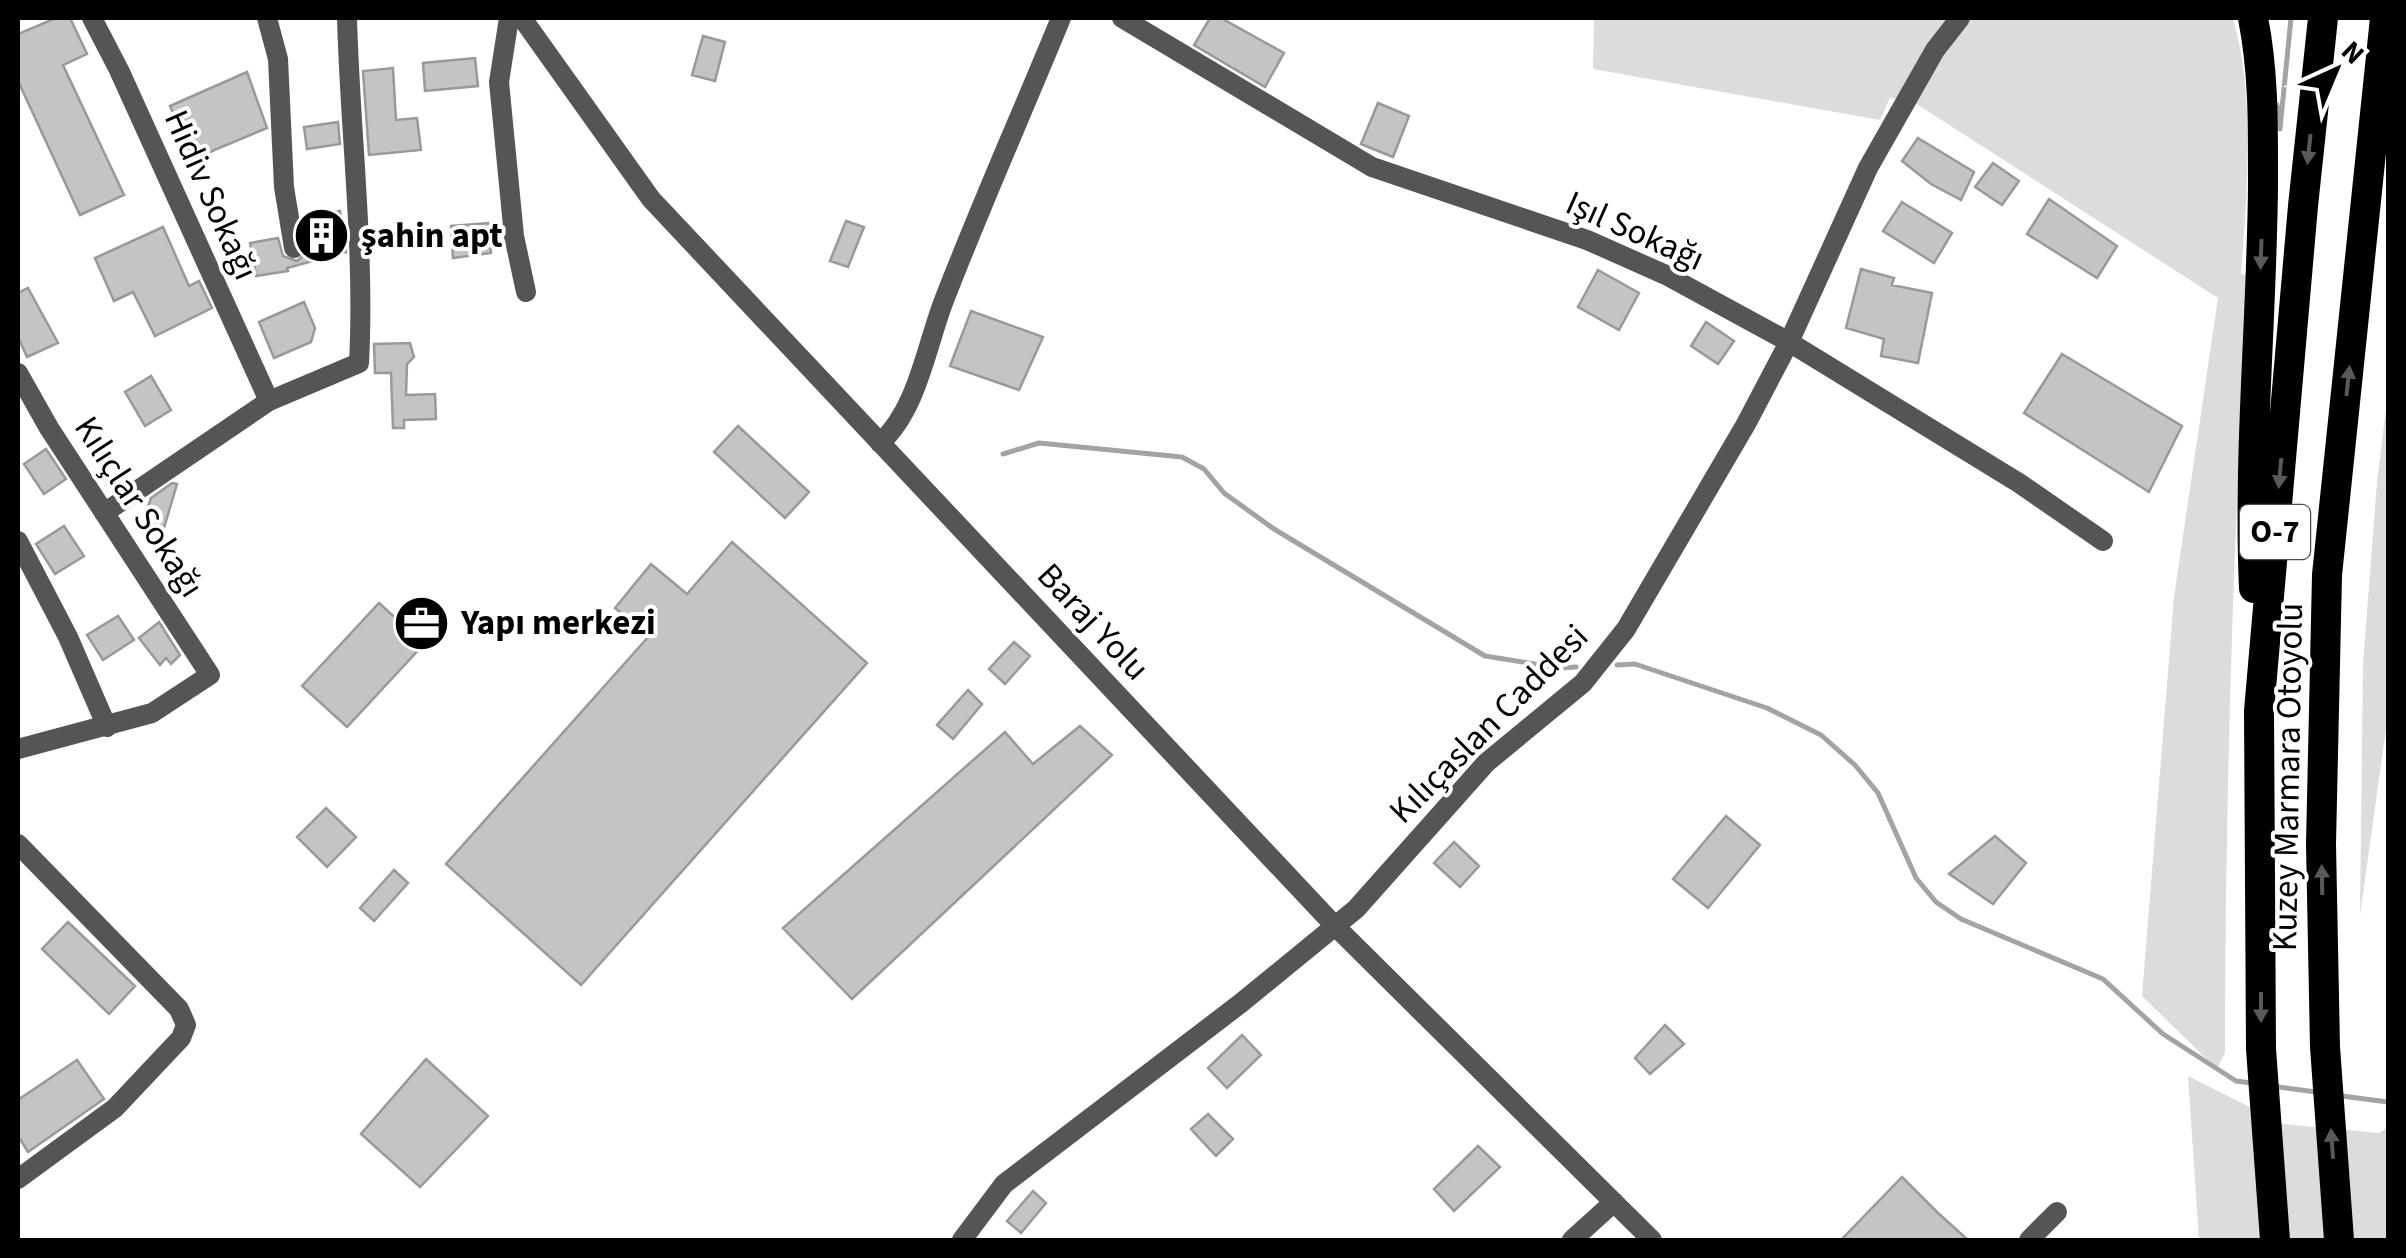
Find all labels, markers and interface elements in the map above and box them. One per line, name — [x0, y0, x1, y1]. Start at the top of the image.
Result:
north arrow — [2286, 20, 2386, 120]
text: N — [2332, 32, 2373, 74]
street label: Hidiv Sokağı — [151, 102, 271, 288]
one-way arrow — [2301, 134, 2317, 166]
street label: Işıl Sokağı — [1558, 178, 1712, 284]
building icon: şahin apt — [292, 206, 352, 266]
place label: şahin apt — [361, 211, 503, 261]
one-way arrow — [2253, 239, 2269, 271]
one-way arrow — [2340, 364, 2356, 396]
street label: Kılıçlar Sokağı — [62, 407, 216, 607]
one-way arrow — [2271, 458, 2287, 489]
road number: O-7 — [2240, 505, 2310, 559]
street label: Baraj Yolu — [1025, 552, 1161, 692]
office icon: Yapı merkezi — [392, 593, 452, 653]
place label: Yapı merkezi — [460, 598, 656, 648]
street label: Kuzey Marmara Otoyolu — [2260, 602, 2316, 952]
street label: Kılıçaslan Caddesi — [1378, 613, 1600, 835]
one-way arrow — [2313, 863, 2329, 895]
one-way arrow — [2253, 992, 2269, 1024]
one-way arrow — [2324, 1127, 2340, 1159]

